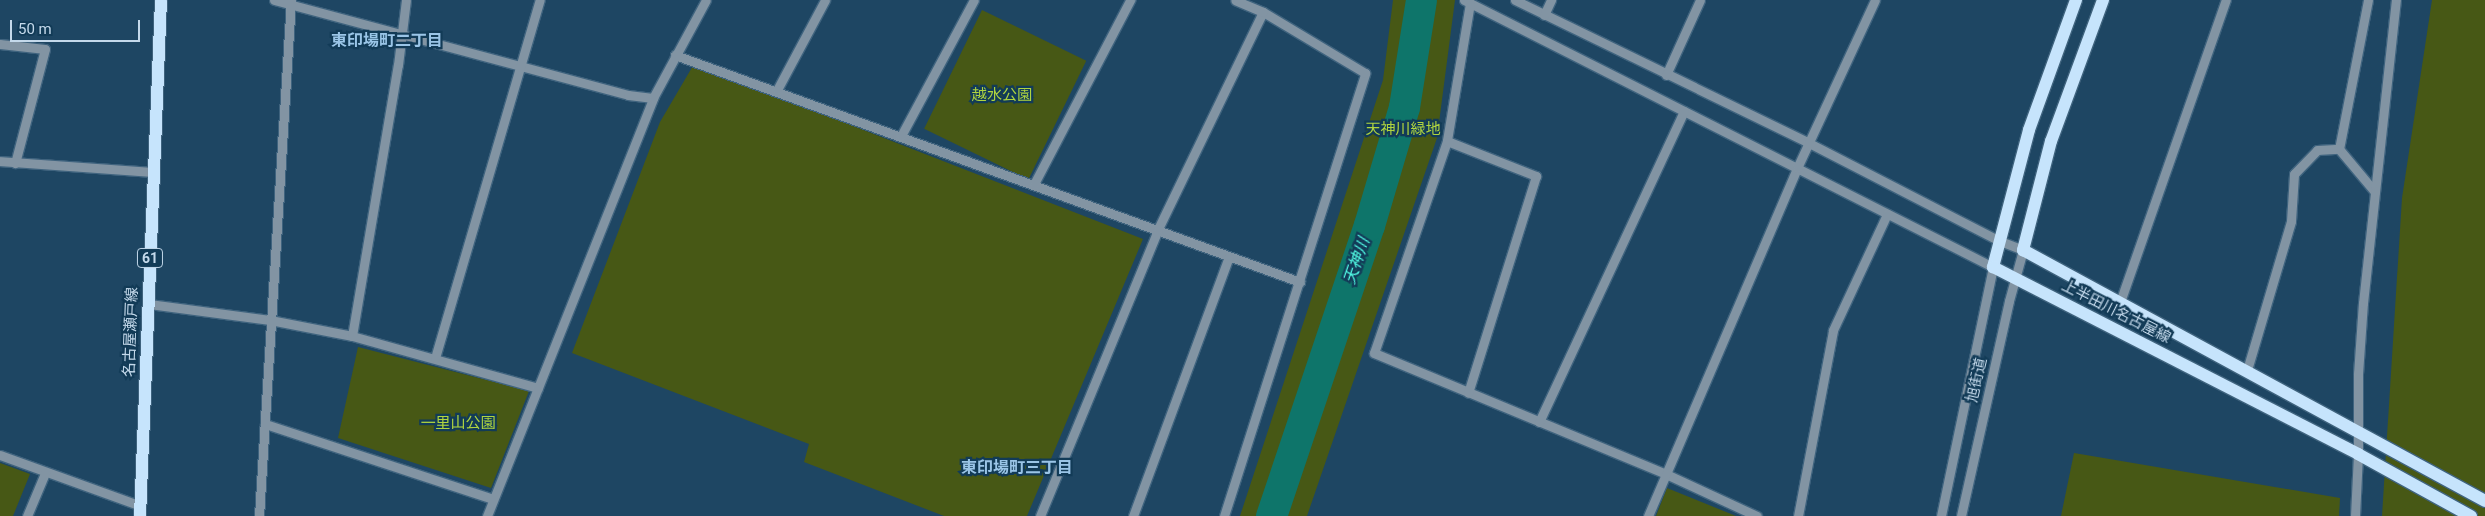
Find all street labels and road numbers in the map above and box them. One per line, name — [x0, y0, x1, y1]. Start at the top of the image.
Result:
road number: 61 — [136, 247, 164, 270]
street label: 上半田川名古屋線 — [2058, 277, 2174, 347]
street label: 名古屋瀬戸線 — [120, 287, 142, 377]
street label: 旭街道 — [1963, 356, 1991, 404]

